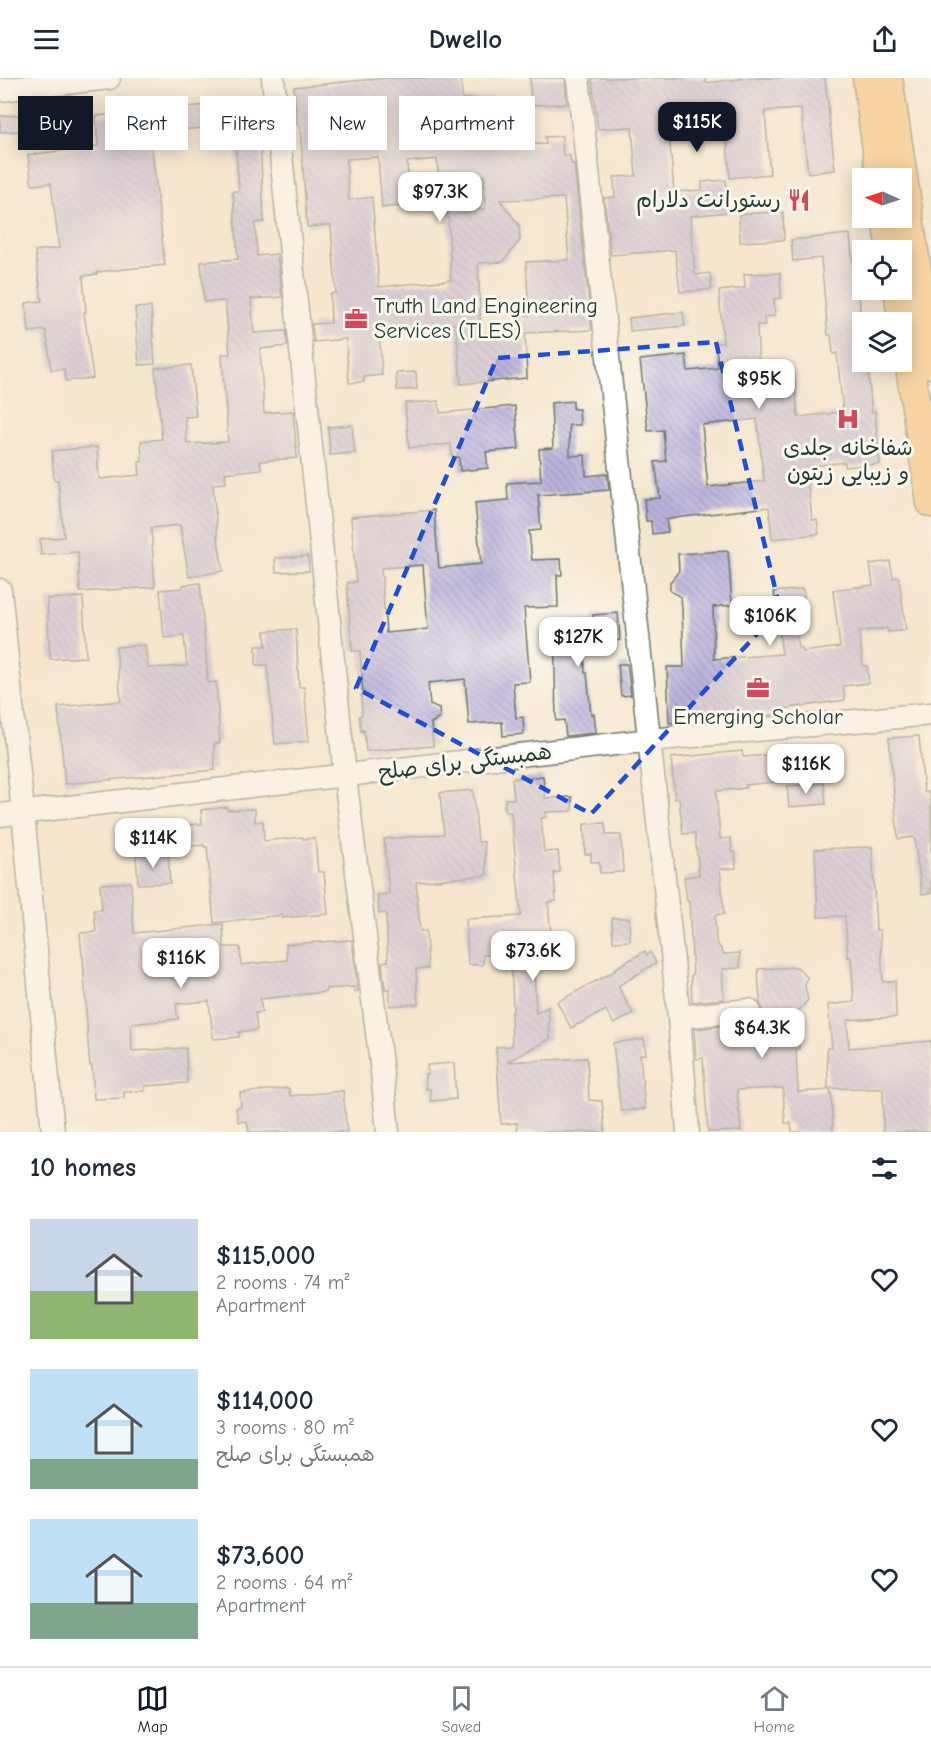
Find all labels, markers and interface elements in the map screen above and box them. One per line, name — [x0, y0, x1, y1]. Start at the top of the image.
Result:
icon: menu — [30, 23, 63, 56]
icon: share — [868, 23, 901, 56]
text: Dwello — [429, 24, 502, 55]
chip: Buy — [18, 96, 93, 150]
chip: Rent — [105, 96, 188, 150]
chip: Filters — [200, 96, 296, 150]
chip: New — [308, 96, 387, 150]
chip: Apartment — [399, 96, 535, 150]
pin: $115K — [655, 102, 739, 153]
text: $115K — [672, 110, 722, 133]
north arrow — [852, 168, 912, 228]
map controls — [852, 168, 912, 372]
pin: $97.3K — [391, 172, 489, 223]
text: $97.3K — [412, 180, 468, 203]
place label: رستورانت دلارام — [636, 187, 781, 216]
restaurant icon: رستورانت دلارام — [786, 187, 812, 213]
button: locate — [852, 240, 912, 300]
place label: Truth Land Engineering Services (TLES) — [374, 293, 598, 344]
office icon: Truth Land Engineering Services (TLES) — [343, 306, 369, 332]
button: layers — [852, 312, 912, 372]
pin: $95K — [723, 359, 795, 410]
text: $95K — [737, 367, 781, 390]
hospital icon: شفاخانه جلدی و زیبایی زیتون — [835, 406, 861, 432]
place label: شفاخانه جلدی و زیبایی زیتون — [783, 435, 913, 487]
pin: $106K — [728, 596, 812, 647]
text: $106K — [743, 604, 797, 627]
pin: $127K — [536, 617, 620, 668]
text: $127K — [553, 625, 603, 648]
office icon: Emerging Scholar — [745, 675, 771, 701]
place label: Emerging Scholar — [673, 704, 843, 730]
street label: همبستگی برای صلح — [377, 738, 553, 788]
pin: $116K — [764, 744, 848, 795]
text: $116K — [781, 752, 831, 775]
pin: $114K — [111, 818, 195, 869]
text: $114K — [129, 826, 177, 849]
pin: $73.6K — [484, 931, 582, 982]
pin: $116K — [139, 938, 223, 989]
text: $73.6K — [505, 939, 561, 962]
text: $116K — [156, 946, 206, 969]
pin: $64.3K — [713, 1008, 811, 1059]
text: $64.3K — [734, 1016, 790, 1039]
icon: filters — [868, 1152, 901, 1185]
text: 10 homes — [30, 1153, 136, 1183]
text: $115,000 — [216, 1241, 315, 1271]
icon: home — [78, 1243, 150, 1315]
icon: heart — [868, 1263, 901, 1296]
text: 2 rooms · 74 m² — [216, 1271, 349, 1294]
text: Apartment — [216, 1294, 306, 1317]
text: $114,000 — [216, 1386, 314, 1416]
icon: home — [78, 1393, 150, 1465]
icon: heart — [868, 1413, 901, 1446]
text: 3 rooms · 80 m² — [216, 1416, 354, 1439]
text: همبستگی برای صلح — [216, 1443, 375, 1466]
text: $73,600 — [216, 1541, 304, 1571]
icon: home — [78, 1543, 150, 1615]
icon: heart — [868, 1563, 901, 1596]
text: 2 rooms · 64 m² — [216, 1571, 352, 1594]
text: Apartment — [216, 1594, 306, 1617]
tab: Map — [136, 1682, 169, 1736]
tab: Saved — [441, 1682, 481, 1736]
tab: Home — [754, 1682, 795, 1736]

